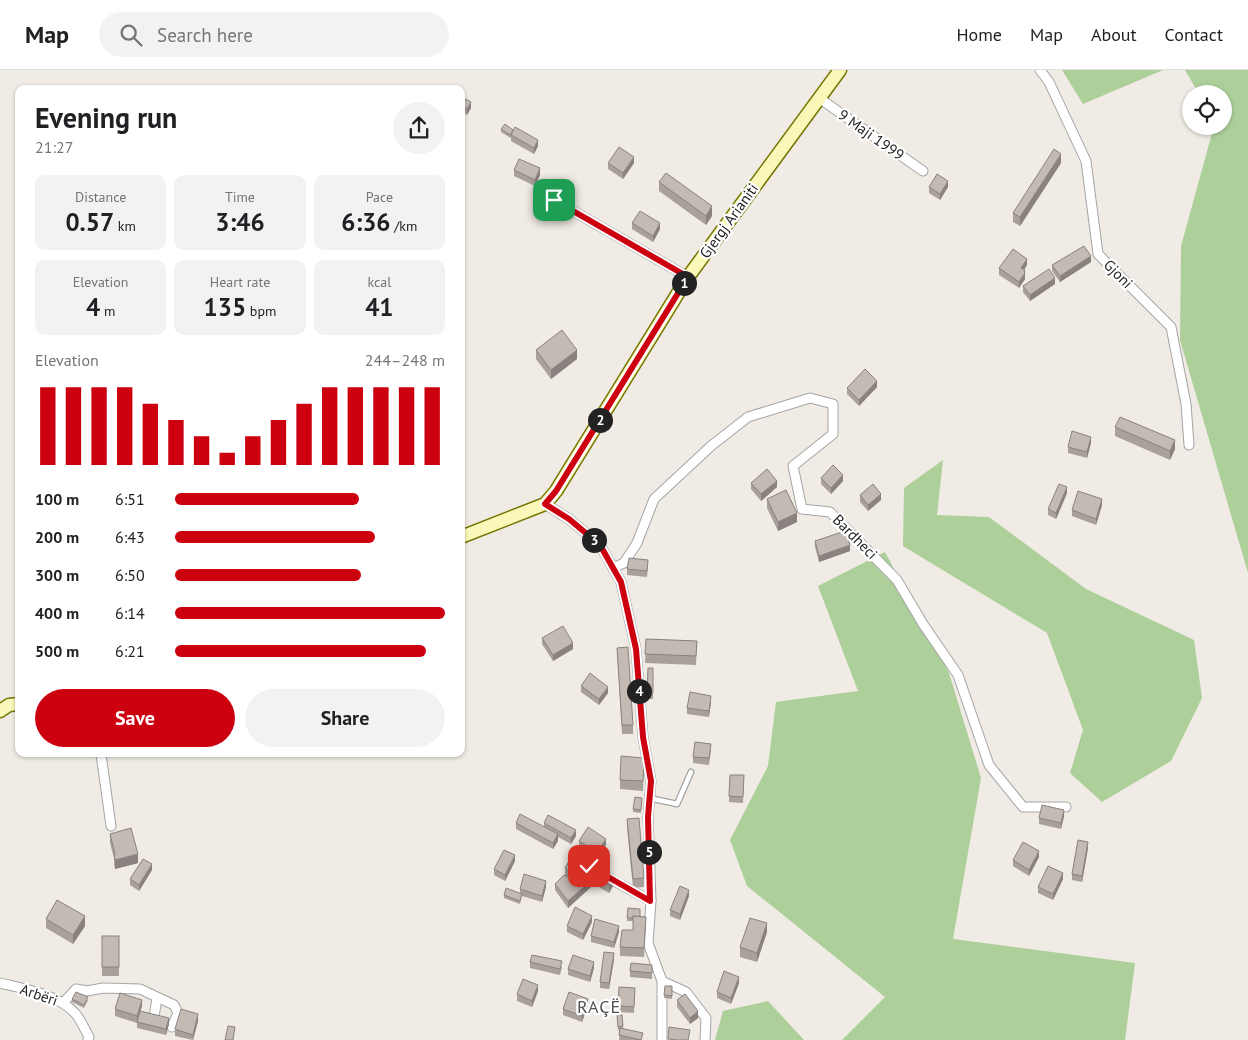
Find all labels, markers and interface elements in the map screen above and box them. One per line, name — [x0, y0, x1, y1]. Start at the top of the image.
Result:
search box — [99, 12, 449, 57]
text: Map — [25, 19, 69, 50]
icon: search — [117, 21, 145, 49]
text: Search here — [157, 23, 253, 47]
text: Home — [956, 23, 1002, 46]
text: Map — [1030, 23, 1063, 46]
text: About — [1091, 23, 1137, 46]
text: Contact — [1165, 23, 1223, 46]
map controls — [1182, 85, 1232, 135]
button: locate — [1182, 85, 1232, 135]
text: Evening run — [35, 99, 177, 136]
button: share — [393, 102, 445, 154]
street label: 9 Maji 1999 — [835, 105, 908, 164]
text: 21:27 — [35, 137, 73, 157]
pin — [533, 179, 575, 221]
street label: Gjergj Arianiti — [695, 179, 762, 262]
icon: arrive — [540, 186, 568, 214]
text: Distance — [75, 188, 126, 206]
text: Time — [225, 188, 255, 206]
text: Pace — [366, 188, 393, 206]
text: 0.57 — [65, 206, 114, 238]
text: 3:46 — [215, 206, 265, 238]
text: 6:36 — [341, 206, 391, 238]
text: km — [114, 217, 136, 235]
text: /km — [391, 217, 417, 235]
street label: Gjoni — [1100, 255, 1137, 292]
pin: 1 — [672, 270, 696, 296]
text: Elevation — [73, 273, 129, 291]
text: Heart rate — [210, 273, 270, 291]
text: kcal — [367, 273, 391, 291]
text: 1 — [681, 274, 688, 292]
text: 4 — [86, 291, 100, 323]
text: 135 — [204, 291, 246, 323]
text: 41 — [365, 291, 394, 323]
text: m — [100, 302, 115, 320]
text: bpm — [246, 302, 276, 320]
text: Elevation — [35, 350, 99, 370]
text: 244–248 m — [365, 350, 445, 370]
pin: 2 — [588, 408, 612, 432]
text: 2 — [597, 411, 604, 429]
text: 100 m — [35, 489, 79, 509]
text: 6:51 — [115, 489, 145, 509]
street label: Bardheci — [829, 510, 882, 563]
text: 200 m — [35, 527, 79, 547]
text: 6:43 — [115, 527, 145, 547]
pin: 3 — [582, 528, 606, 552]
text: 3 — [591, 531, 598, 549]
text: 300 m — [35, 565, 79, 585]
text: 6:50 — [115, 565, 145, 585]
text: 400 m — [35, 603, 79, 623]
text: 6:14 — [115, 603, 145, 623]
text: 500 m — [35, 641, 79, 661]
text: 6:21 — [115, 641, 145, 661]
pin: 4 — [626, 678, 652, 704]
text: 4 — [636, 682, 643, 700]
button: Save — [35, 689, 235, 747]
button: Share — [245, 689, 445, 747]
pin: 5 — [636, 840, 662, 864]
text: 5 — [646, 843, 653, 861]
pin — [568, 845, 610, 887]
icon: check — [575, 852, 603, 880]
street label: Arbëri — [18, 979, 61, 1010]
district label: RAÇË — [577, 995, 621, 1018]

